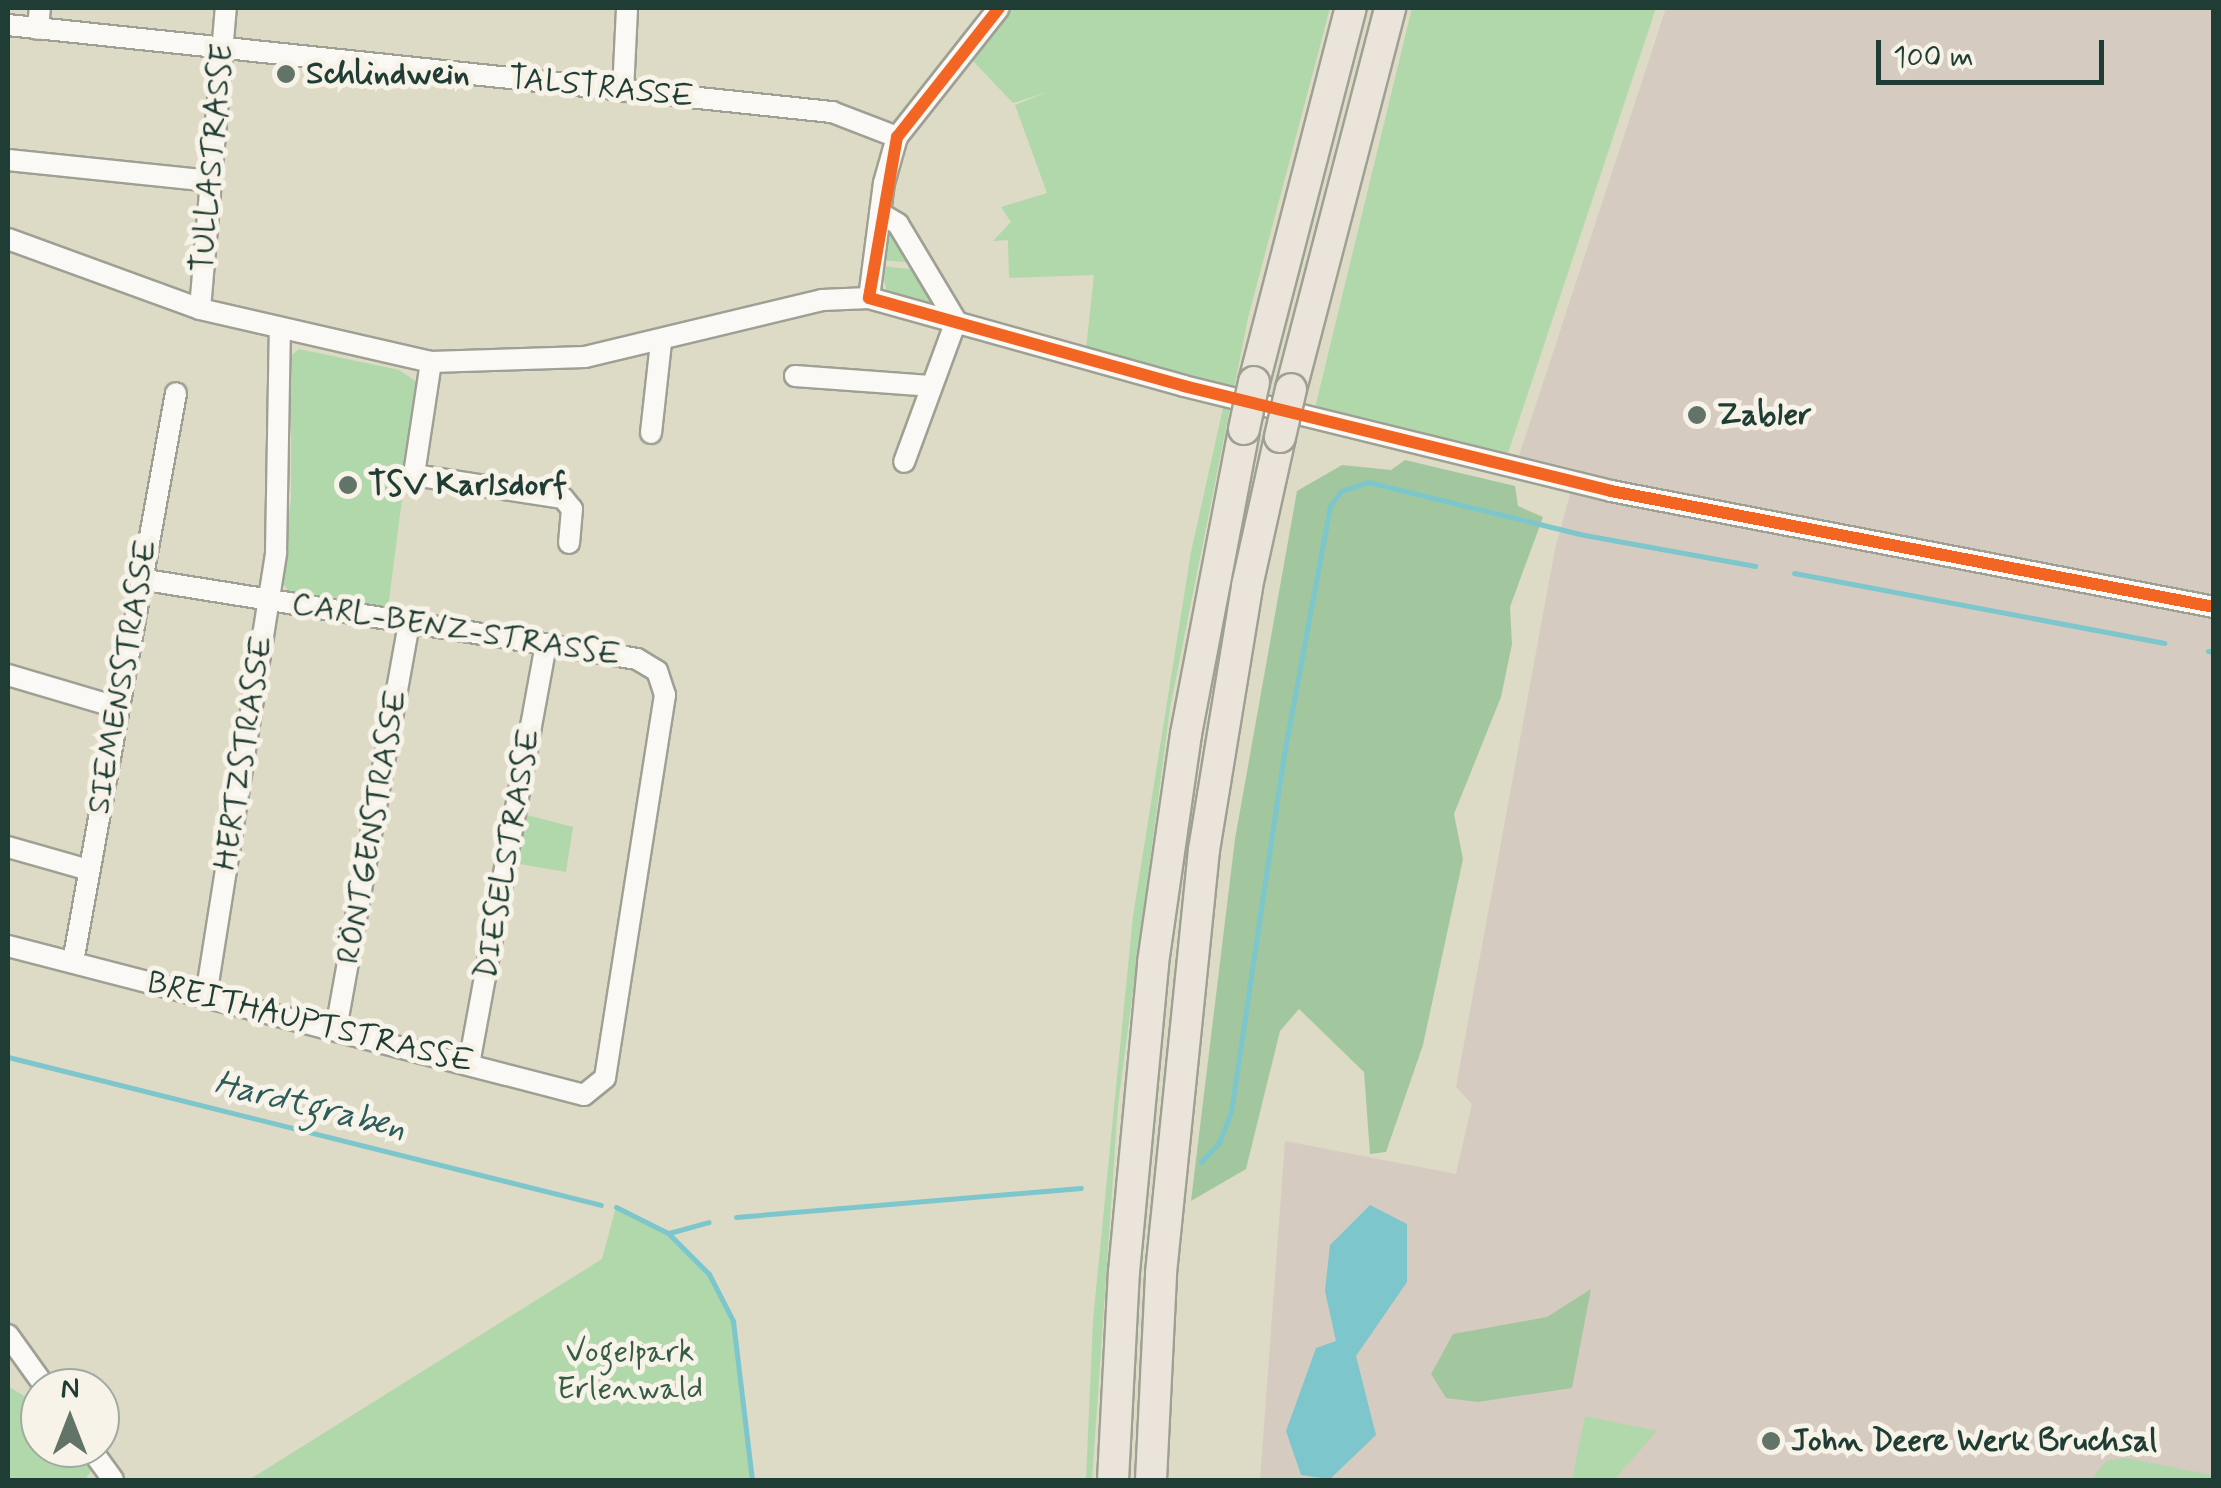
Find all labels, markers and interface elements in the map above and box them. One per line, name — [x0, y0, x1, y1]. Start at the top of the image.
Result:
scale bar — [1881, 20, 2108, 82]
text: 100 m — [1893, 38, 1974, 77]
street label: TULLASTRASSE — [184, 42, 242, 274]
place label: Schlindwein — [306, 55, 470, 93]
street label: TALSTRASSE — [507, 59, 695, 117]
marker: Schlindwein — [275, 63, 297, 85]
place label: Zabler — [1717, 396, 1812, 434]
marker: Zabler — [1686, 404, 1708, 426]
place label: TSV Karlsdorf — [368, 466, 567, 504]
marker: TSV Karlsdorf — [337, 474, 359, 496]
street label: SIEMENSSTRASSE — [80, 537, 166, 817]
street label: CARL-BENZ-STRASSE — [289, 585, 623, 675]
street label: HERTZSTRASSE — [207, 633, 281, 873]
street label: RÖNTGENSTRASSE — [330, 687, 416, 967]
street label: DIESELSTRASSE — [467, 726, 549, 982]
street label: BREITHAUPTSTRASSE — [143, 964, 477, 1082]
water label: Hardtgraben — [210, 1062, 410, 1150]
park label: Vogelpark Erlenwald — [557, 1334, 703, 1409]
north arrow — [20, 1368, 120, 1468]
text: N — [61, 1371, 79, 1408]
place label: John Deere Werk Bruchsal — [1791, 1422, 2156, 1460]
marker: John Deere Werk Bruchsal — [1760, 1430, 1782, 1452]

